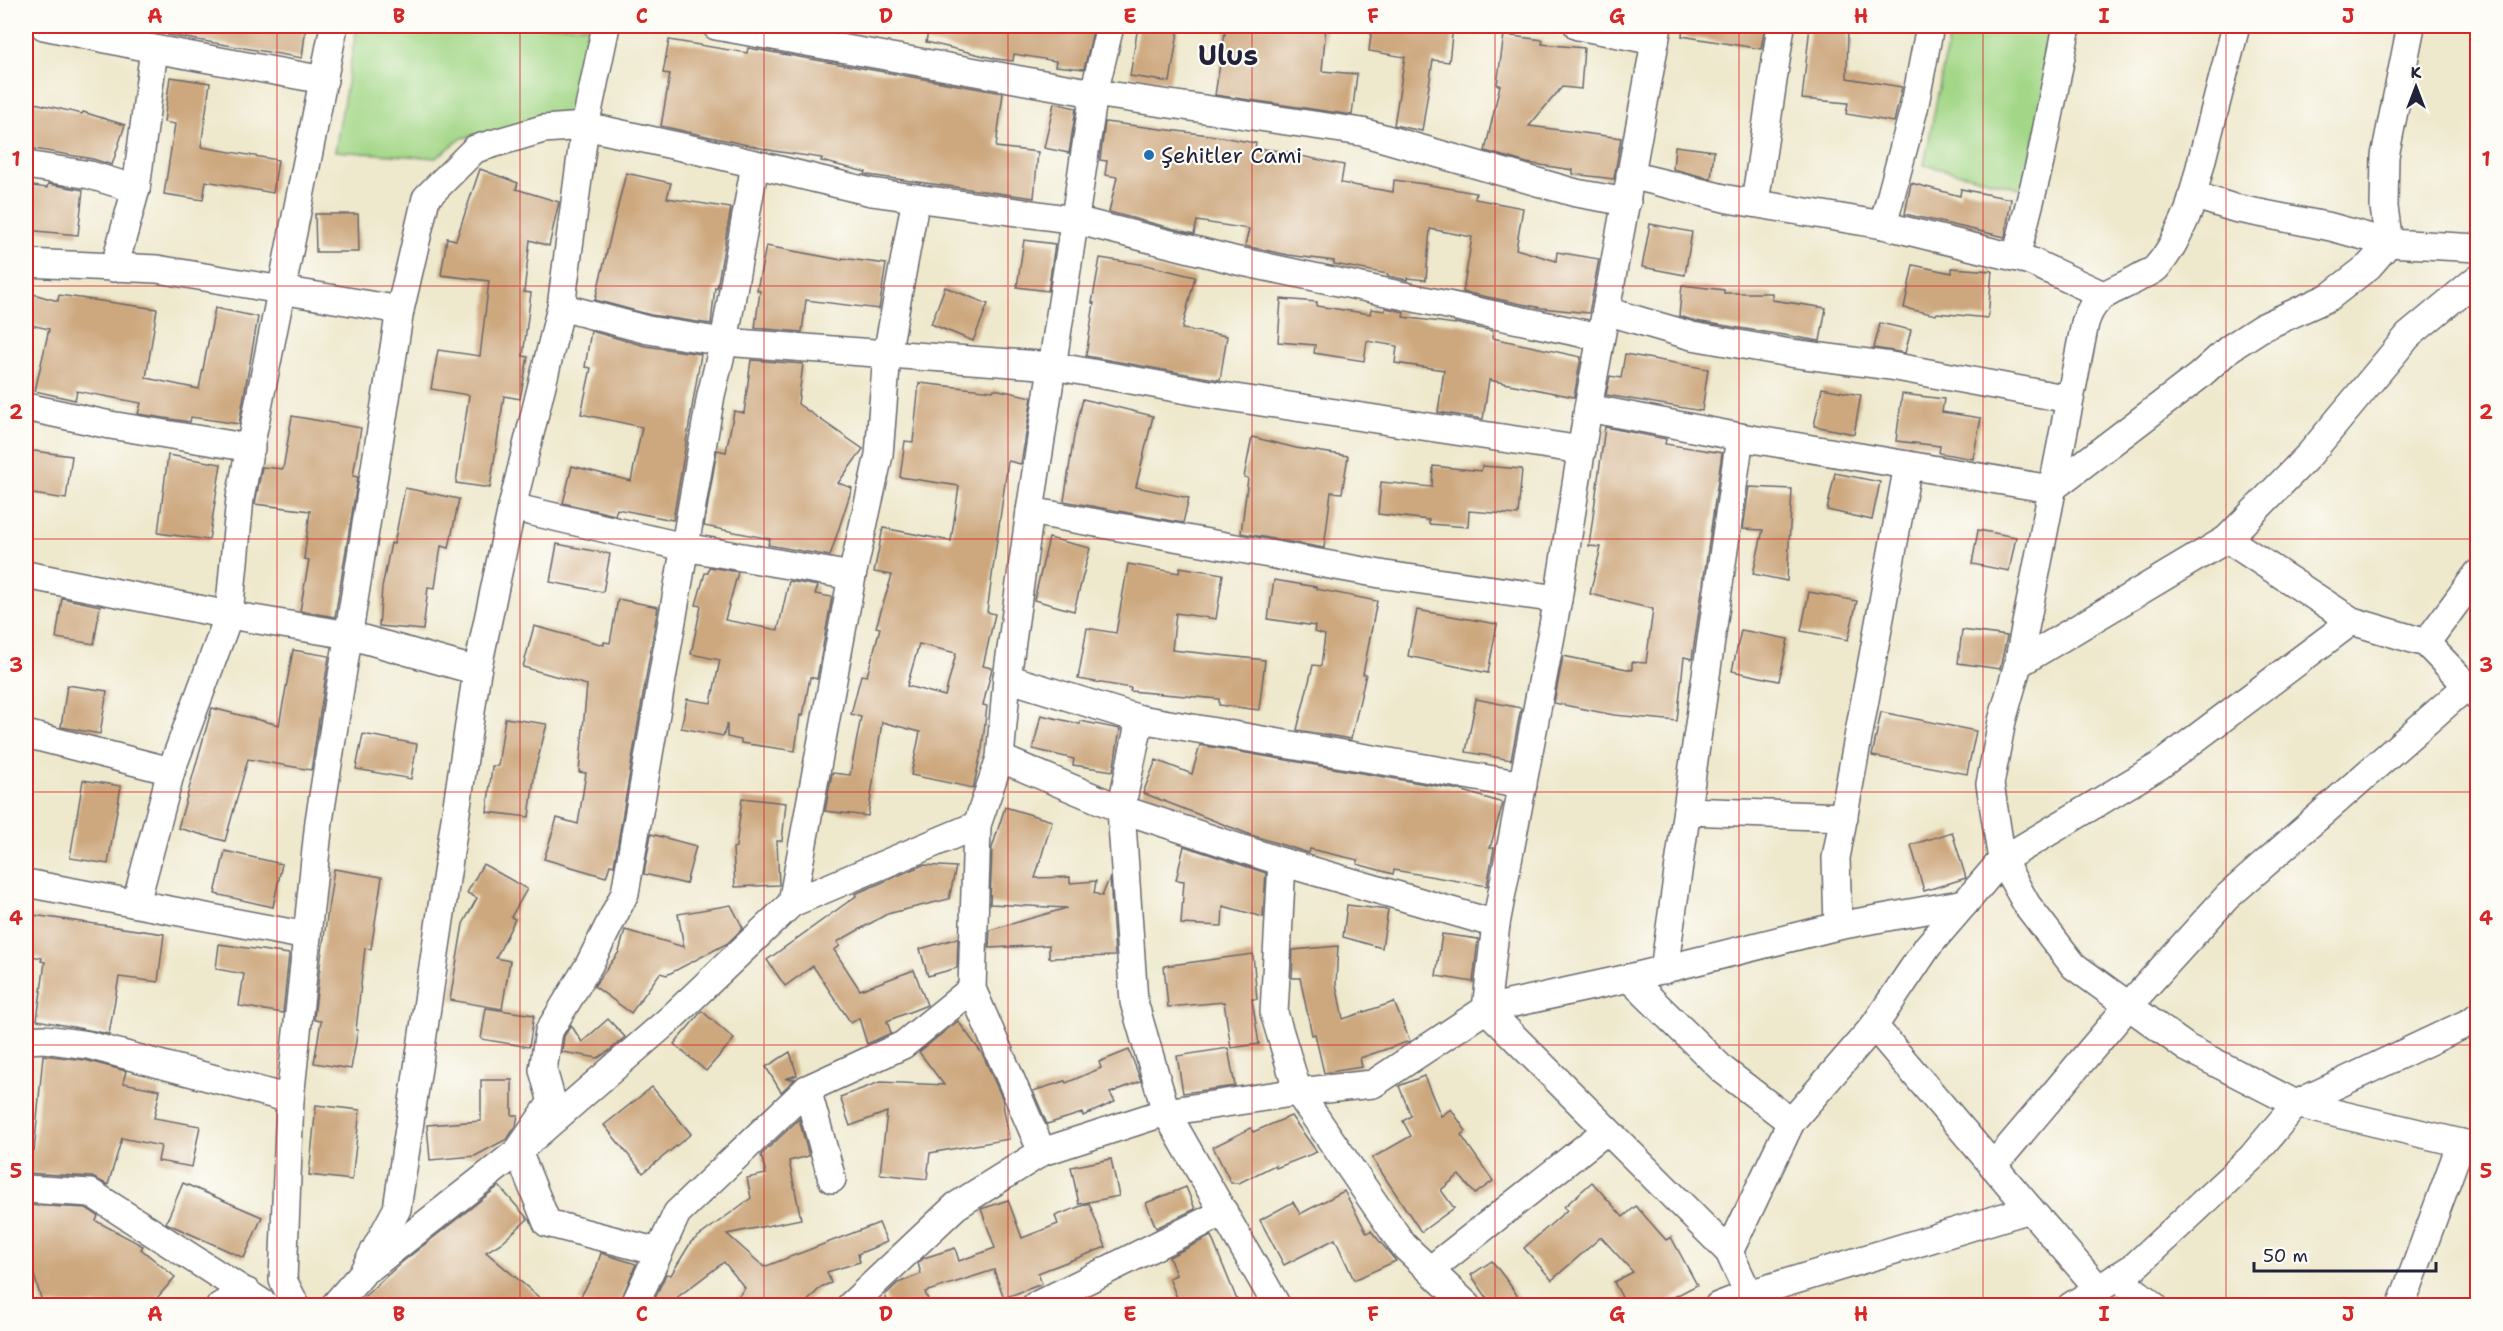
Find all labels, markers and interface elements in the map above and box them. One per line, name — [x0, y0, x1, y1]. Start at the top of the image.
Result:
text: A — [147, 3, 163, 29]
text: B — [393, 3, 405, 29]
text: C — [636, 3, 648, 29]
text: D — [879, 3, 893, 29]
text: E — [1123, 3, 1137, 29]
text: F — [1367, 3, 1379, 29]
text: G — [1609, 3, 1625, 29]
text: H — [1854, 3, 1868, 29]
text: I — [2098, 3, 2110, 29]
text: J — [2342, 3, 2355, 29]
district label: Ulus — [1198, 36, 1258, 74]
north arrow — [2386, 57, 2446, 117]
text: K — [2411, 62, 2422, 83]
place label: Şehitler Cami — [1161, 141, 1302, 170]
text: 1 — [11, 146, 21, 172]
text: 1 — [2481, 146, 2491, 172]
marker: Şehitler Cami — [1142, 148, 1156, 162]
text: 2 — [9, 399, 23, 425]
text: 2 — [2479, 399, 2493, 425]
text: 3 — [9, 652, 23, 678]
text: 3 — [2479, 652, 2493, 678]
text: 4 — [9, 905, 23, 931]
text: 4 — [2479, 905, 2493, 931]
text: 5 — [10, 1158, 22, 1184]
text: 5 — [2480, 1158, 2492, 1184]
scale bar — [2254, 1235, 2436, 1273]
text: 50 m — [2263, 1244, 2308, 1268]
text: A — [147, 1301, 163, 1327]
text: B — [393, 1301, 405, 1327]
text: C — [636, 1301, 648, 1327]
text: D — [879, 1301, 893, 1327]
text: E — [1123, 1301, 1137, 1327]
text: F — [1367, 1301, 1379, 1327]
text: G — [1609, 1301, 1625, 1327]
text: H — [1854, 1301, 1868, 1327]
text: I — [2098, 1301, 2110, 1327]
text: J — [2342, 1301, 2355, 1327]

